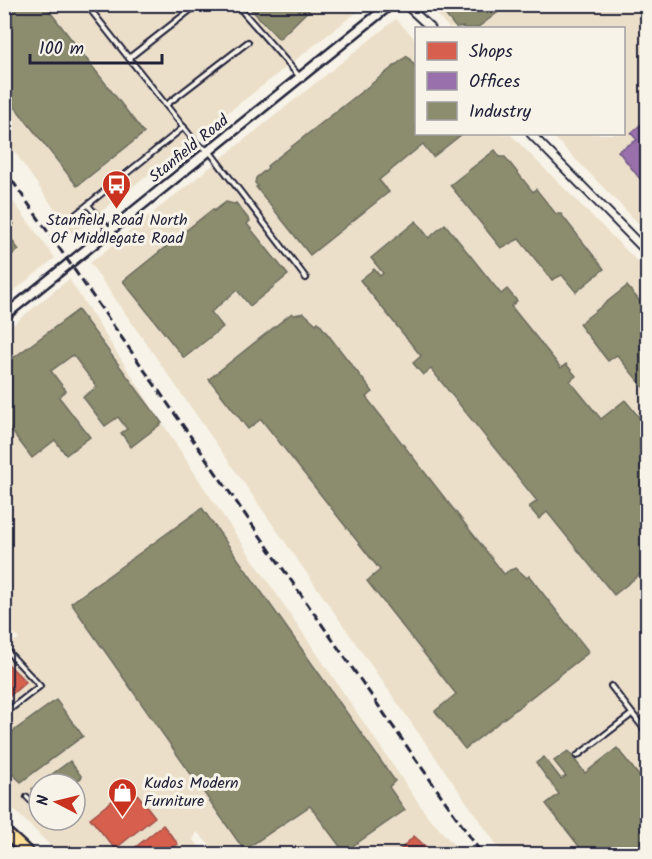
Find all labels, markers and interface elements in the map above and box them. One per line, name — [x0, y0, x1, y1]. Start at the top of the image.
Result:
scale bar — [30, 27, 162, 65]
legend — [415, 27, 625, 135]
text: 100 m — [39, 35, 84, 64]
text: Shops — [469, 38, 513, 67]
text: Offices — [469, 68, 520, 97]
text: Industry — [469, 98, 531, 127]
street label: Stanfield Road — [144, 108, 235, 189]
bus stop icon: Stanfield Road North Of Middlegate Road — [101, 168, 133, 210]
place label: Stanfield Road North Of Middlegate Road — [46, 208, 188, 251]
place label: Kudos Modern Furniture — [144, 771, 239, 814]
north arrow — [27, 772, 87, 832]
shop icon: Kudos Modern Furniture — [107, 776, 139, 818]
text: N — [31, 794, 57, 807]

